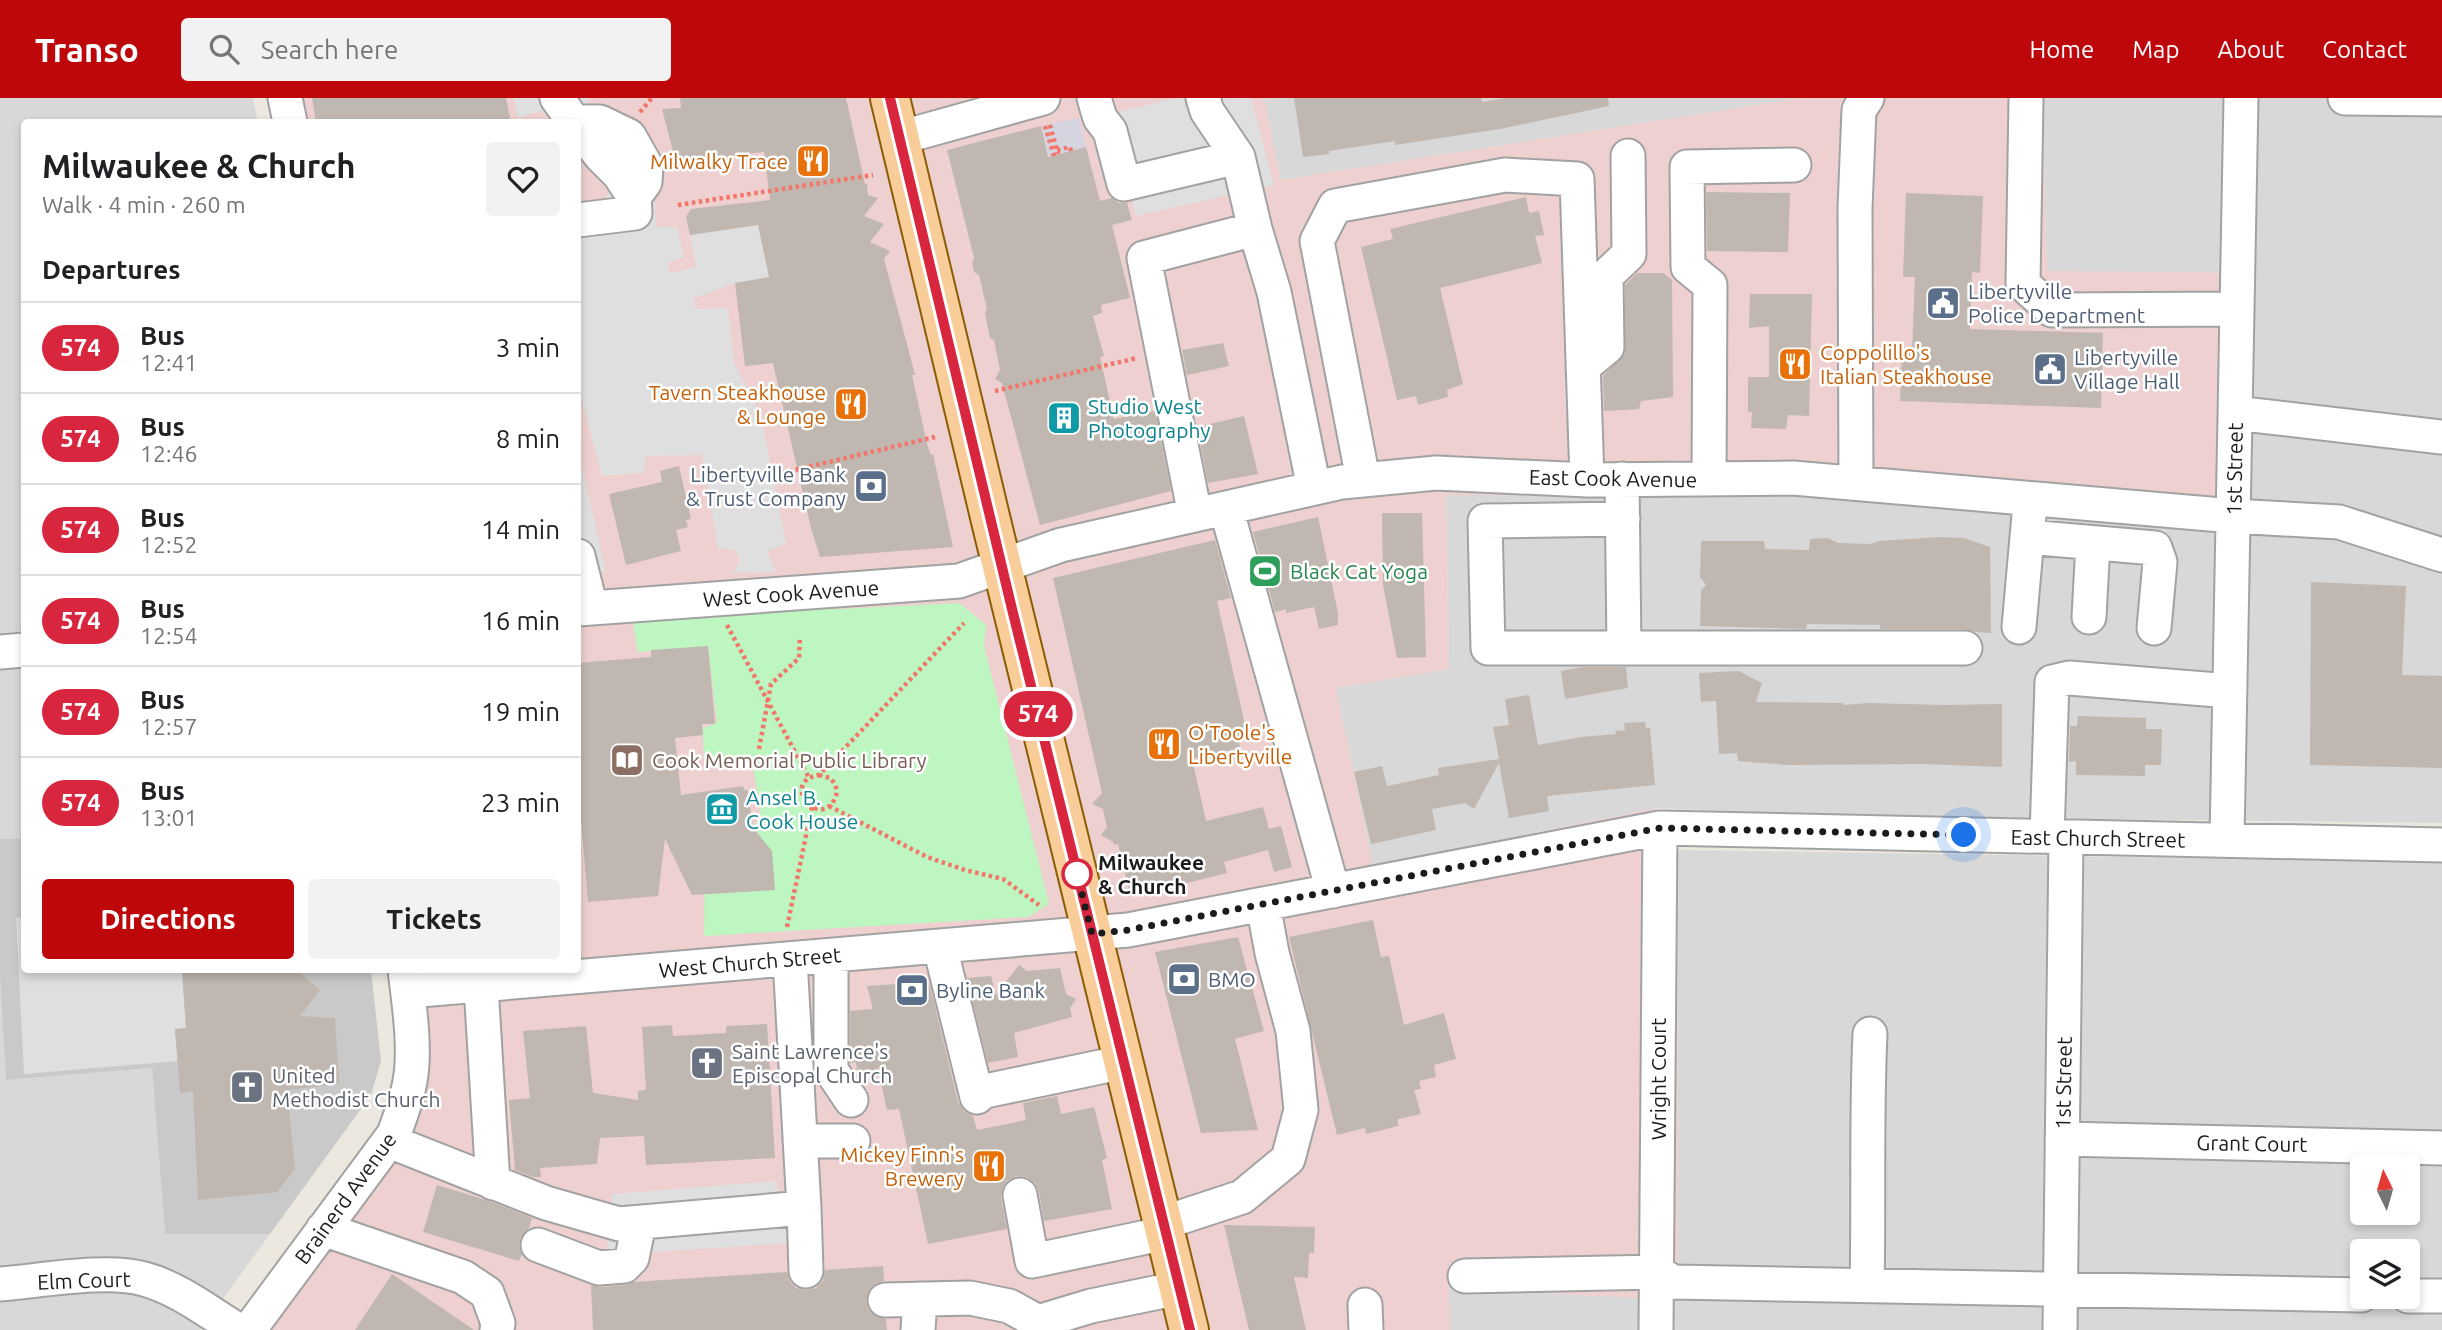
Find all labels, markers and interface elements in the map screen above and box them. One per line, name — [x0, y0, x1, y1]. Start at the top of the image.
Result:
search box — [181, 18, 671, 81]
icon: search — [205, 30, 243, 68]
text: Transo — [35, 31, 139, 68]
text: Search here — [261, 35, 398, 64]
text: Home — [2029, 36, 2094, 63]
text: Map — [2132, 36, 2179, 63]
text: About — [2217, 36, 2284, 63]
text: Contact — [2322, 36, 2407, 63]
button: heart — [486, 142, 560, 216]
restaurant icon: Milwalky Trace — [794, 142, 832, 180]
text: Milwaukee & Church — [42, 147, 356, 184]
place label: Milwalky Trace — [650, 149, 788, 173]
text: Walk · 4 min · 260 m — [42, 192, 246, 217]
text: Departures — [42, 255, 180, 284]
place label: Libertyville Police Department — [1968, 279, 2145, 327]
public building icon: Libertyville Police Department — [1924, 284, 1962, 322]
text: Bus — [140, 321, 185, 350]
text: 3 min — [496, 333, 560, 362]
text: 574 — [60, 334, 101, 361]
place label: Coppolillo's Italian Steakhouse — [1820, 340, 1992, 388]
restaurant icon: Coppolillo's Italian Steakhouse — [1776, 345, 1814, 383]
place label: Libertyville Village Hall — [2074, 345, 2180, 393]
text: 12:41 — [140, 350, 198, 375]
public building icon: Libertyville Village Hall — [2031, 350, 2069, 388]
place label: Tavern Steakhouse & Lounge — [649, 380, 826, 428]
restaurant icon: Tavern Steakhouse & Lounge — [832, 385, 870, 423]
place label: Studio West Photography — [1088, 394, 1210, 442]
building icon: Studio West Photography — [1045, 399, 1083, 437]
text: Bus — [140, 412, 185, 441]
street label: 1st Street — [2221, 422, 2247, 516]
text: 8 min — [496, 424, 560, 453]
text: 574 — [60, 425, 101, 452]
text: 12:46 — [140, 441, 198, 466]
place label: Libertyville Bank & Trust Company — [686, 462, 846, 510]
street label: East Cook Avenue — [1529, 465, 1697, 491]
bank icon: Libertyville Bank & Trust Company — [852, 467, 890, 505]
text: Bus — [140, 503, 185, 532]
text: 14 min — [481, 515, 560, 544]
text: 574 — [60, 516, 101, 543]
text: 12:52 — [140, 532, 198, 557]
sports icon: Black Cat Yoga — [1246, 552, 1284, 590]
place label: Black Cat Yoga — [1290, 559, 1428, 583]
street label: West Cook Avenue — [702, 575, 880, 611]
text: Bus — [140, 594, 185, 623]
text: 16 min — [481, 606, 560, 635]
text: 574 — [60, 607, 101, 634]
text: 12:54 — [140, 623, 198, 648]
text: Bus — [140, 685, 185, 714]
line badge: 574 — [998, 691, 1078, 737]
text: 19 min — [481, 697, 560, 726]
text: 574 — [60, 698, 101, 725]
text: 574 — [1018, 700, 1058, 727]
text: 12:57 — [140, 714, 198, 739]
place label: O'Toole's Libertyville — [1188, 720, 1292, 768]
restaurant icon: O'Toole's Libertyville — [1145, 725, 1183, 763]
library icon: Cook Memorial Public Library — [608, 741, 646, 779]
place label: Cook Memorial Public Library — [652, 748, 927, 772]
text: Bus — [140, 776, 185, 805]
place label: Ansel B. Cook House — [746, 785, 858, 833]
text: 23 min — [481, 788, 560, 817]
text: 574 — [60, 789, 101, 816]
museum icon: Ansel B. Cook House — [703, 790, 741, 828]
text: 13:01 — [140, 805, 198, 830]
your location — [1946, 817, 1981, 852]
street label: East Church Street — [2010, 824, 2186, 852]
place label: Milwaukee & Church — [1098, 850, 1204, 898]
marker: Milwaukee & Church — [1062, 859, 1092, 889]
button: Directions — [42, 879, 294, 959]
button: Tickets — [308, 879, 560, 959]
street label: West Church Street — [658, 942, 842, 982]
bank icon: BMO — [1165, 960, 1203, 998]
place label: BMO — [1208, 967, 1256, 991]
bank icon: Byline Bank — [893, 971, 931, 1009]
place label: Byline Bank — [936, 978, 1046, 1002]
street label: Wright Court — [1646, 1018, 1670, 1140]
street label: 1st Street — [2050, 1036, 2076, 1130]
place label: Saint Lawrence's Episcopal Church — [732, 1039, 892, 1087]
church icon: Saint Lawrence's Episcopal Church — [688, 1044, 726, 1082]
place label: United Methodist Church — [272, 1063, 440, 1111]
church icon: United Methodist Church — [228, 1068, 266, 1106]
street label: Brainerd Avenue — [289, 1128, 401, 1268]
street label: Grant Court — [2196, 1130, 2308, 1156]
place label: Mickey Finn's Brewery — [840, 1142, 964, 1190]
restaurant icon: Mickey Finn's Brewery — [970, 1147, 1008, 1185]
north arrow — [2350, 1155, 2420, 1225]
map controls — [2350, 1155, 2420, 1309]
button: layers — [2350, 1239, 2420, 1309]
street label: Elm Court — [37, 1266, 131, 1294]

